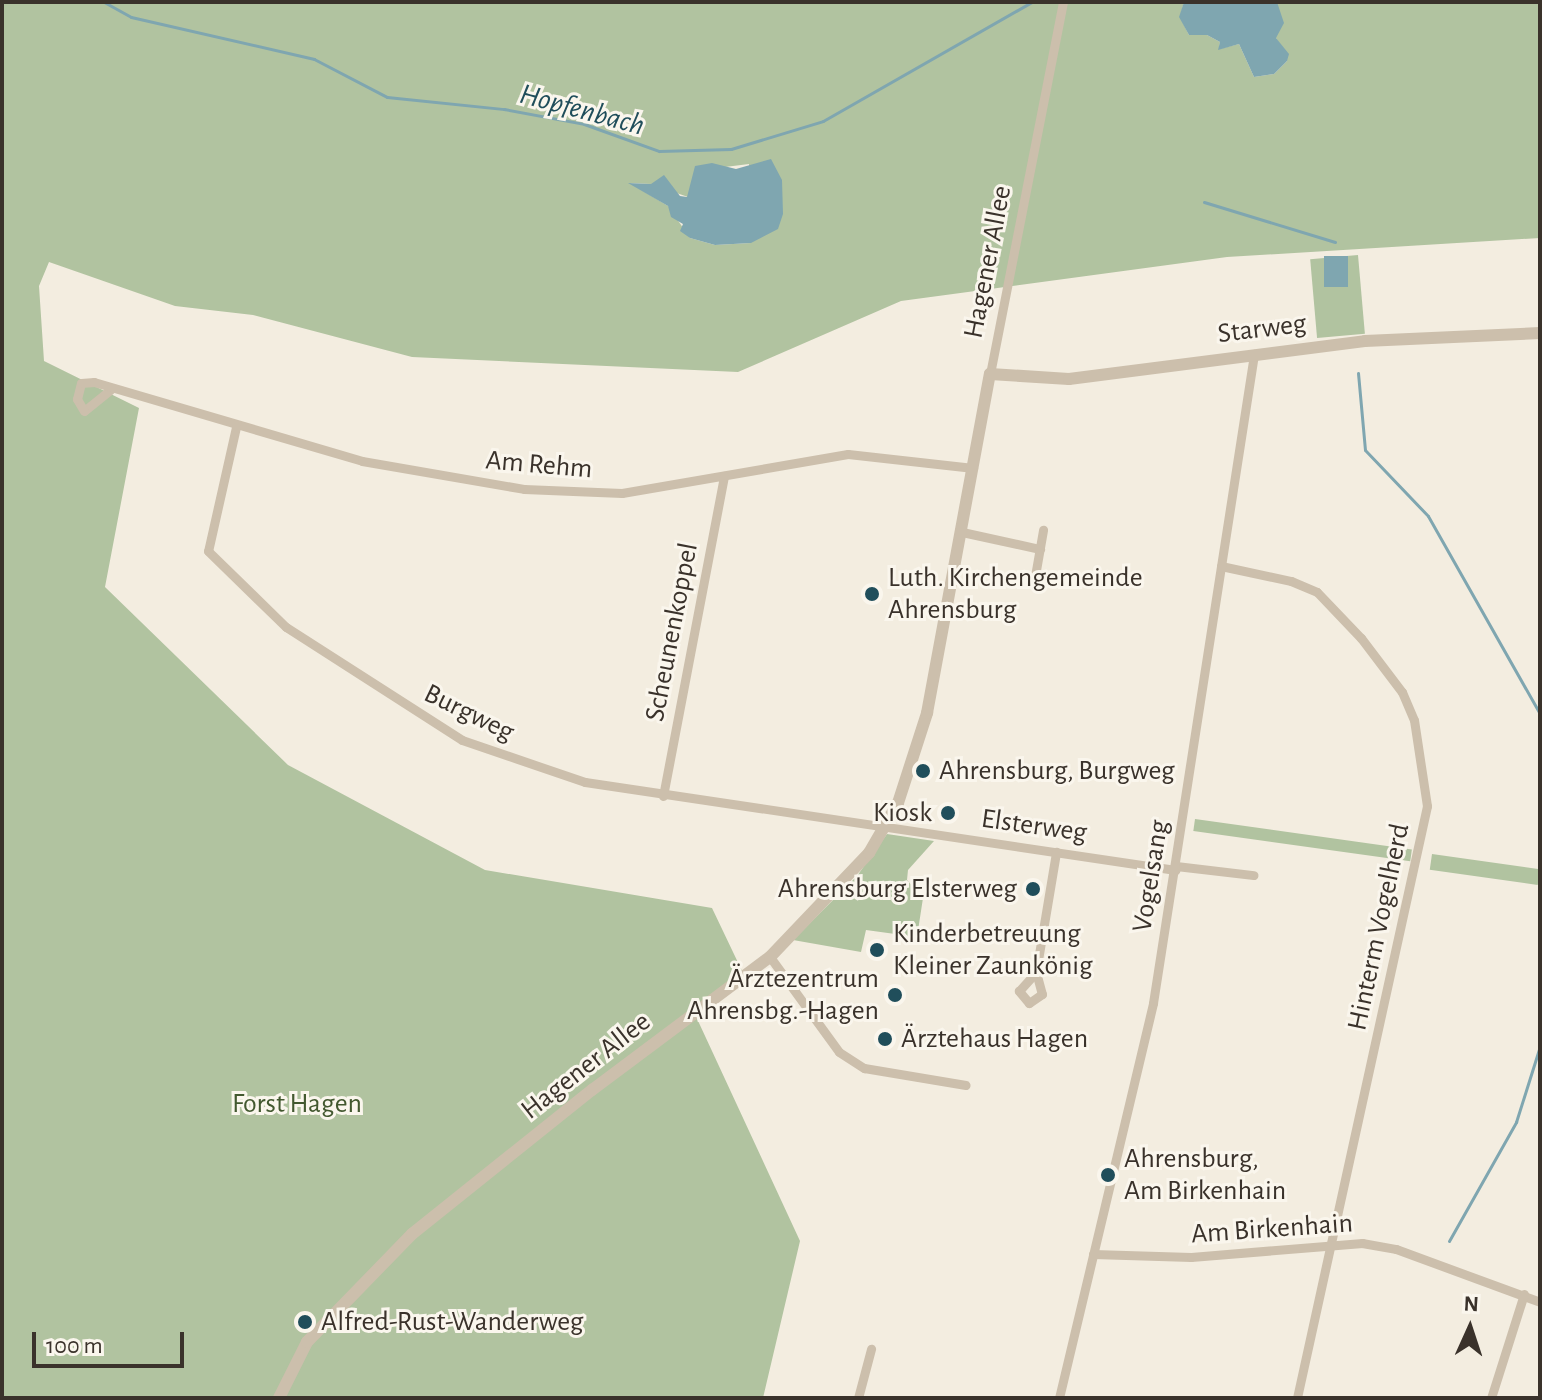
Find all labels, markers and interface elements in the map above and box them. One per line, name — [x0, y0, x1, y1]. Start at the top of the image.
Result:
water label: Hopfenbach — [516, 76, 648, 144]
street label: Hagener Allee — [957, 183, 1019, 341]
street label: Starweg — [1216, 307, 1308, 351]
street label: Am Rehm — [484, 444, 594, 486]
street label: Scheunenkoppel — [638, 540, 706, 724]
place label: Luth. Kirchengemeinde Ahrensburg — [888, 561, 1143, 627]
marker: Luth. Kirchengemeinde Ahrensburg — [863, 585, 881, 603]
street label: Burgweg — [418, 677, 520, 749]
place label: Ahrensburg, Burgweg — [939, 754, 1175, 788]
marker: Ahrensburg, Burgweg — [914, 762, 932, 780]
place label: Kiosk — [873, 796, 932, 830]
street label: Elsterweg — [979, 802, 1089, 850]
marker: Kiosk — [939, 804, 957, 822]
street label: Vogelsang — [1126, 818, 1176, 934]
street label: Hinterm Vogelherd — [1341, 820, 1417, 1034]
place label: Ahrensburg Elsterweg — [778, 872, 1017, 906]
marker: Ahrensburg Elsterweg — [1024, 880, 1042, 898]
place label: Kinderbetreuung Kleiner Zaunkönig — [893, 917, 1093, 983]
marker: Kinderbetreuung Kleiner Zaunkönig — [868, 941, 886, 959]
place label: Ärztezentrum Ahrensbg.-Hagen — [687, 962, 879, 1028]
marker: Ärztezentrum Ahrensbg.-Hagen — [886, 986, 904, 1004]
street label: Hagener Allee — [515, 1005, 657, 1127]
place label: Ärztehaus Hagen — [901, 1022, 1088, 1056]
marker: Ärztehaus Hagen — [876, 1030, 894, 1048]
park label: Forst Hagen — [232, 1087, 362, 1121]
place label: Ahrensburg, Am Birkenhain — [1124, 1142, 1286, 1208]
marker: Ahrensburg, Am Birkenhain — [1099, 1166, 1117, 1184]
street label: Am Birkenhain — [1190, 1207, 1354, 1251]
north arrow — [1430, 1288, 1510, 1368]
text: N — [1463, 1293, 1479, 1315]
place label: Alfred-Rust-Wanderweg — [321, 1305, 583, 1339]
marker: Alfred-Rust-Wanderweg — [296, 1313, 314, 1331]
scale bar — [36, 1316, 188, 1366]
text: 100 m — [46, 1334, 103, 1358]

